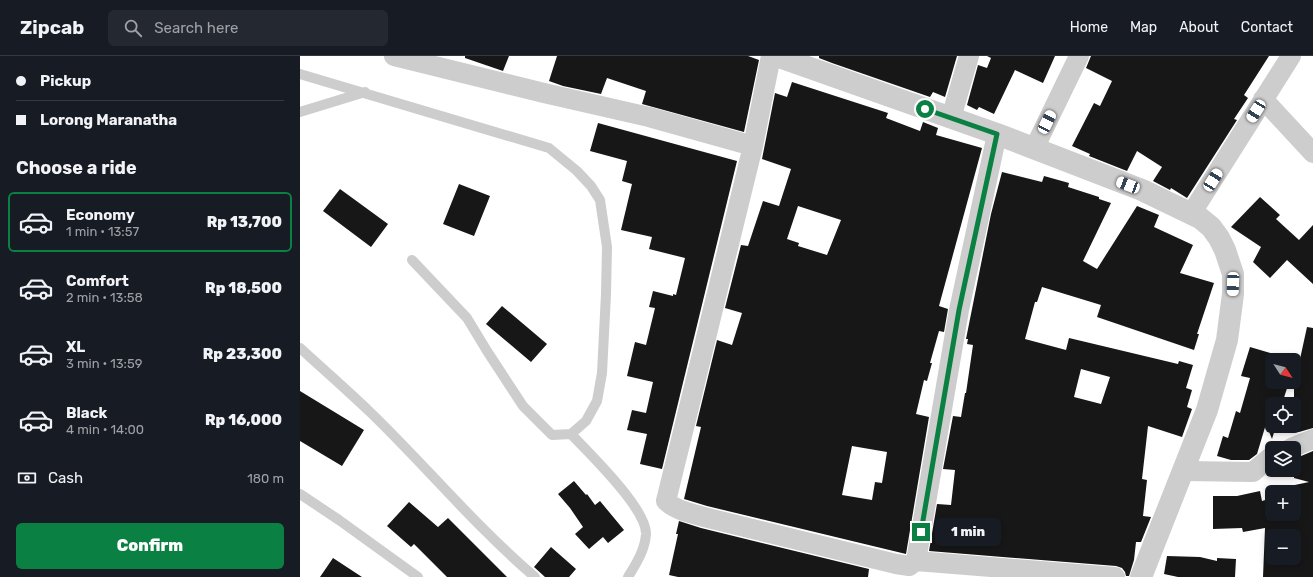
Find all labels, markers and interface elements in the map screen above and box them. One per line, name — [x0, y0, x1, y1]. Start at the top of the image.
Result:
search box — [108, 10, 388, 46]
text: Zipcab — [20, 16, 84, 39]
icon: search — [122, 17, 144, 39]
text: Search here — [154, 19, 238, 37]
text: Home — [1070, 19, 1108, 36]
text: Map — [1130, 19, 1157, 36]
text: About — [1179, 19, 1219, 36]
text: Contact — [1241, 19, 1293, 36]
text: Pickup — [40, 72, 91, 90]
car — [1245, 98, 1267, 124]
route start — [916, 100, 934, 118]
car — [1036, 109, 1058, 135]
text: Lorong Maranatha — [40, 111, 177, 129]
text: Choose a ride — [16, 157, 137, 179]
car — [1202, 167, 1224, 193]
car — [1115, 175, 1141, 195]
icon: car — [18, 204, 54, 240]
text: Economy — [66, 206, 135, 224]
text: Rp 13,700 — [207, 213, 282, 231]
text: 1 min · 13:57 — [66, 224, 139, 239]
icon: car — [18, 270, 54, 306]
text: Comfort — [66, 272, 129, 290]
car — [1227, 272, 1239, 296]
text: Rp 18,500 — [205, 279, 282, 297]
text: 2 min · 13:58 — [66, 290, 143, 305]
icon: car — [18, 336, 54, 372]
text: XL — [66, 338, 85, 356]
text: Rp 23,300 — [203, 345, 282, 363]
north arrow — [1265, 353, 1301, 389]
map controls — [1265, 353, 1301, 565]
text: 3 min · 13:59 — [66, 356, 142, 371]
button: locate — [1265, 397, 1301, 433]
icon: car — [18, 402, 54, 438]
text: Black — [66, 404, 107, 422]
text: Rp 16,000 — [205, 411, 282, 429]
text: 4 min · 14:00 — [66, 422, 144, 437]
button: layers — [1265, 441, 1301, 477]
icon: cash — [16, 467, 38, 489]
text: Cash — [48, 469, 83, 487]
text: 180 m — [247, 471, 284, 486]
button: + — [1265, 485, 1301, 521]
callout: 1 min — [935, 518, 1001, 546]
button: Confirm — [16, 523, 284, 569]
route end — [912, 523, 930, 541]
text: 1 min — [951, 524, 985, 539]
button: − — [1265, 529, 1301, 565]

